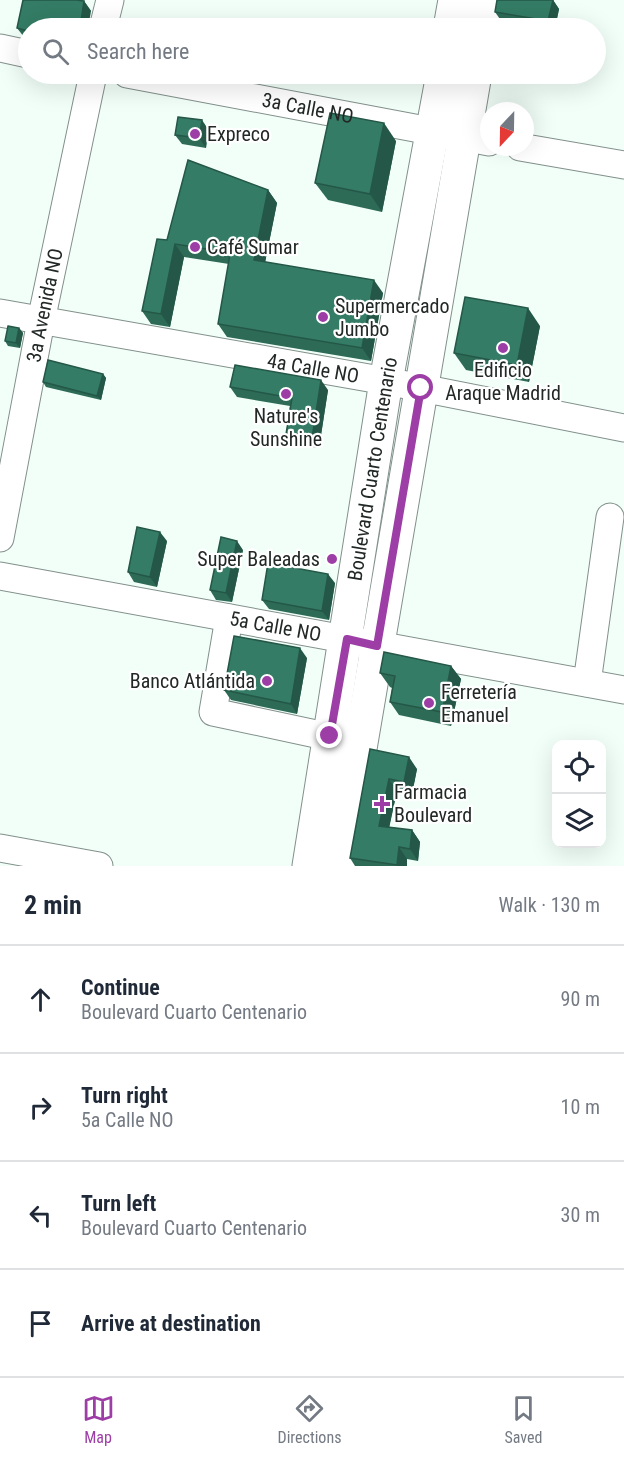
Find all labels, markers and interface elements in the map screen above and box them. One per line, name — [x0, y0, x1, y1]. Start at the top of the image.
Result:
search box — [18, 18, 606, 84]
icon: search — [39, 35, 72, 68]
text: Search here — [87, 39, 189, 64]
street label: 3a Calle NO — [260, 88, 356, 128]
north arrow — [480, 102, 534, 156]
place label: Expreco — [207, 122, 270, 146]
marker: Expreco — [188, 127, 202, 141]
place label: Café Sumar — [207, 235, 299, 259]
marker: Café Sumar — [188, 240, 202, 254]
street label: 3a Avenida NO — [21, 246, 68, 364]
place label: Supermercado Jumbo — [335, 294, 450, 341]
marker: Supermercado Jumbo — [316, 310, 330, 324]
marker: Edificio Araque Madrid — [496, 341, 510, 355]
street label: 4a Calle NO — [266, 348, 361, 388]
street label: Boulevard Cuarto Centenario — [342, 355, 402, 583]
place label: Edificio Araque Madrid — [445, 358, 561, 405]
route start — [407, 374, 433, 400]
marker: Nature's Sunshine — [279, 387, 293, 401]
place label: Nature's Sunshine — [250, 404, 322, 451]
place label: Super Baleadas — [197, 547, 320, 571]
marker: Super Baleadas — [325, 552, 339, 566]
street label: 5a Calle NO — [228, 606, 323, 646]
place label: Banco Atlántida — [130, 669, 255, 693]
marker: Banco Atlántida — [260, 674, 274, 688]
place label: Ferretería Emanuel — [441, 680, 517, 727]
marker: Ferretería Emanuel — [422, 696, 436, 710]
route end — [316, 722, 342, 748]
map controls — [552, 740, 606, 848]
button: locate — [552, 740, 606, 794]
place label: Farmacia Boulevard — [394, 780, 472, 827]
button: layers — [552, 794, 606, 848]
marker: Farmacia Boulevard — [375, 797, 389, 811]
text: 2 min — [24, 890, 82, 920]
text: Walk · 130 m — [499, 893, 600, 917]
text: Continue — [81, 975, 160, 1000]
icon: ahead — [24, 983, 57, 1016]
text: 90 m — [561, 987, 600, 1011]
text: Boulevard Cuarto Centenario — [81, 1000, 307, 1024]
text: Turn right — [81, 1083, 168, 1108]
icon: right — [24, 1091, 57, 1124]
text: 10 m — [561, 1095, 600, 1119]
text: 5a Calle NO — [81, 1108, 174, 1132]
text: Turn left — [81, 1191, 156, 1216]
icon: left — [24, 1199, 57, 1232]
text: 30 m — [561, 1203, 600, 1227]
text: Boulevard Cuarto Centenario — [81, 1216, 307, 1240]
icon: arrive — [24, 1307, 57, 1340]
text: Arrive at destination — [81, 1311, 261, 1336]
tab: Map — [82, 1392, 115, 1447]
tab: Directions — [278, 1392, 341, 1447]
tab: Saved — [504, 1392, 542, 1447]

